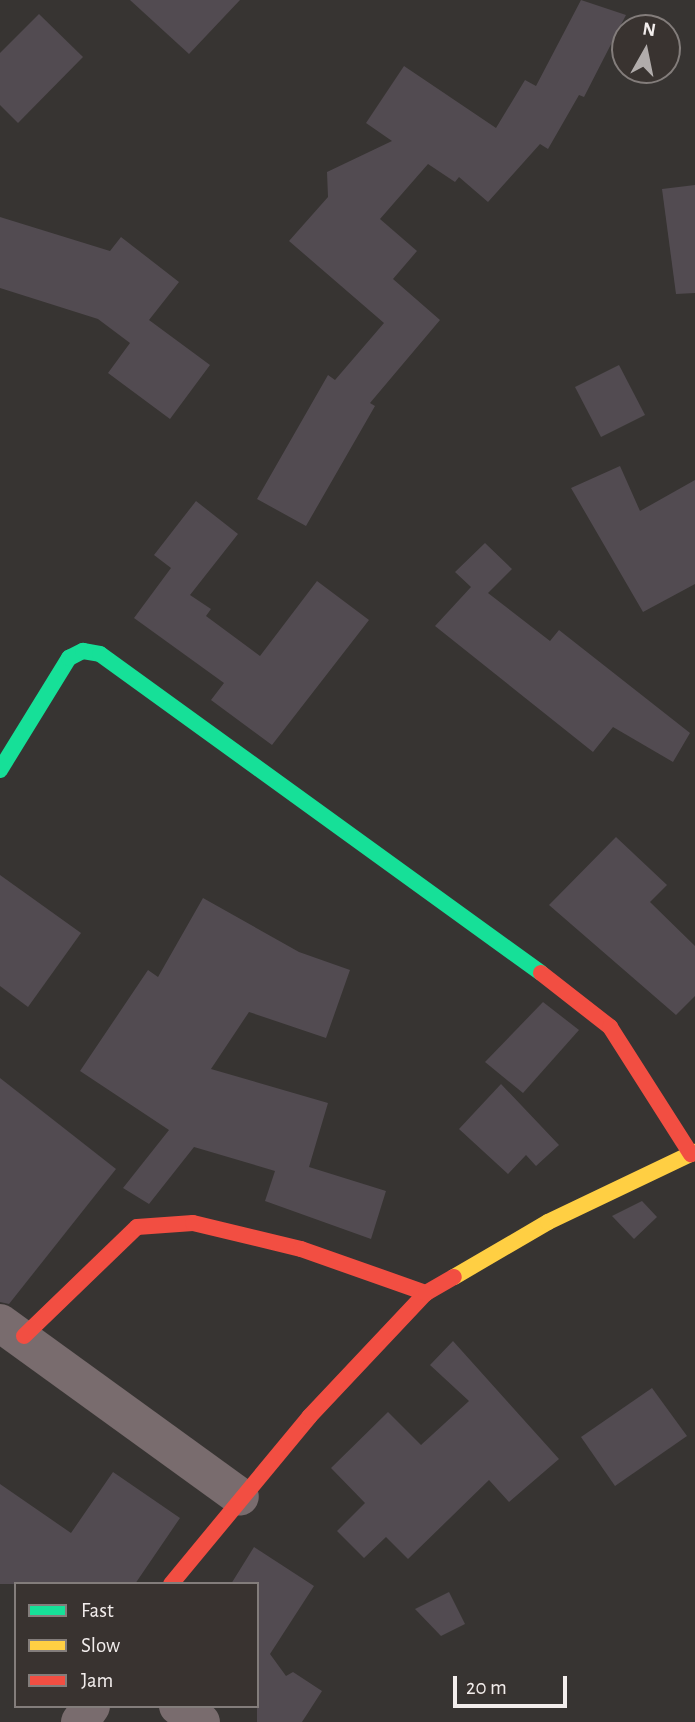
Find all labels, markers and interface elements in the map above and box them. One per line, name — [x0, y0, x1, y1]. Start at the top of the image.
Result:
north arrow — [611, 14, 681, 84]
text: N — [641, 19, 657, 40]
legend — [14, 1582, 259, 1708]
text: Fast — [81, 1600, 114, 1621]
text: Slow — [81, 1635, 120, 1656]
scale bar — [457, 1662, 571, 1706]
text: Jam — [81, 1670, 113, 1691]
text: 20 m — [466, 1677, 507, 1698]

